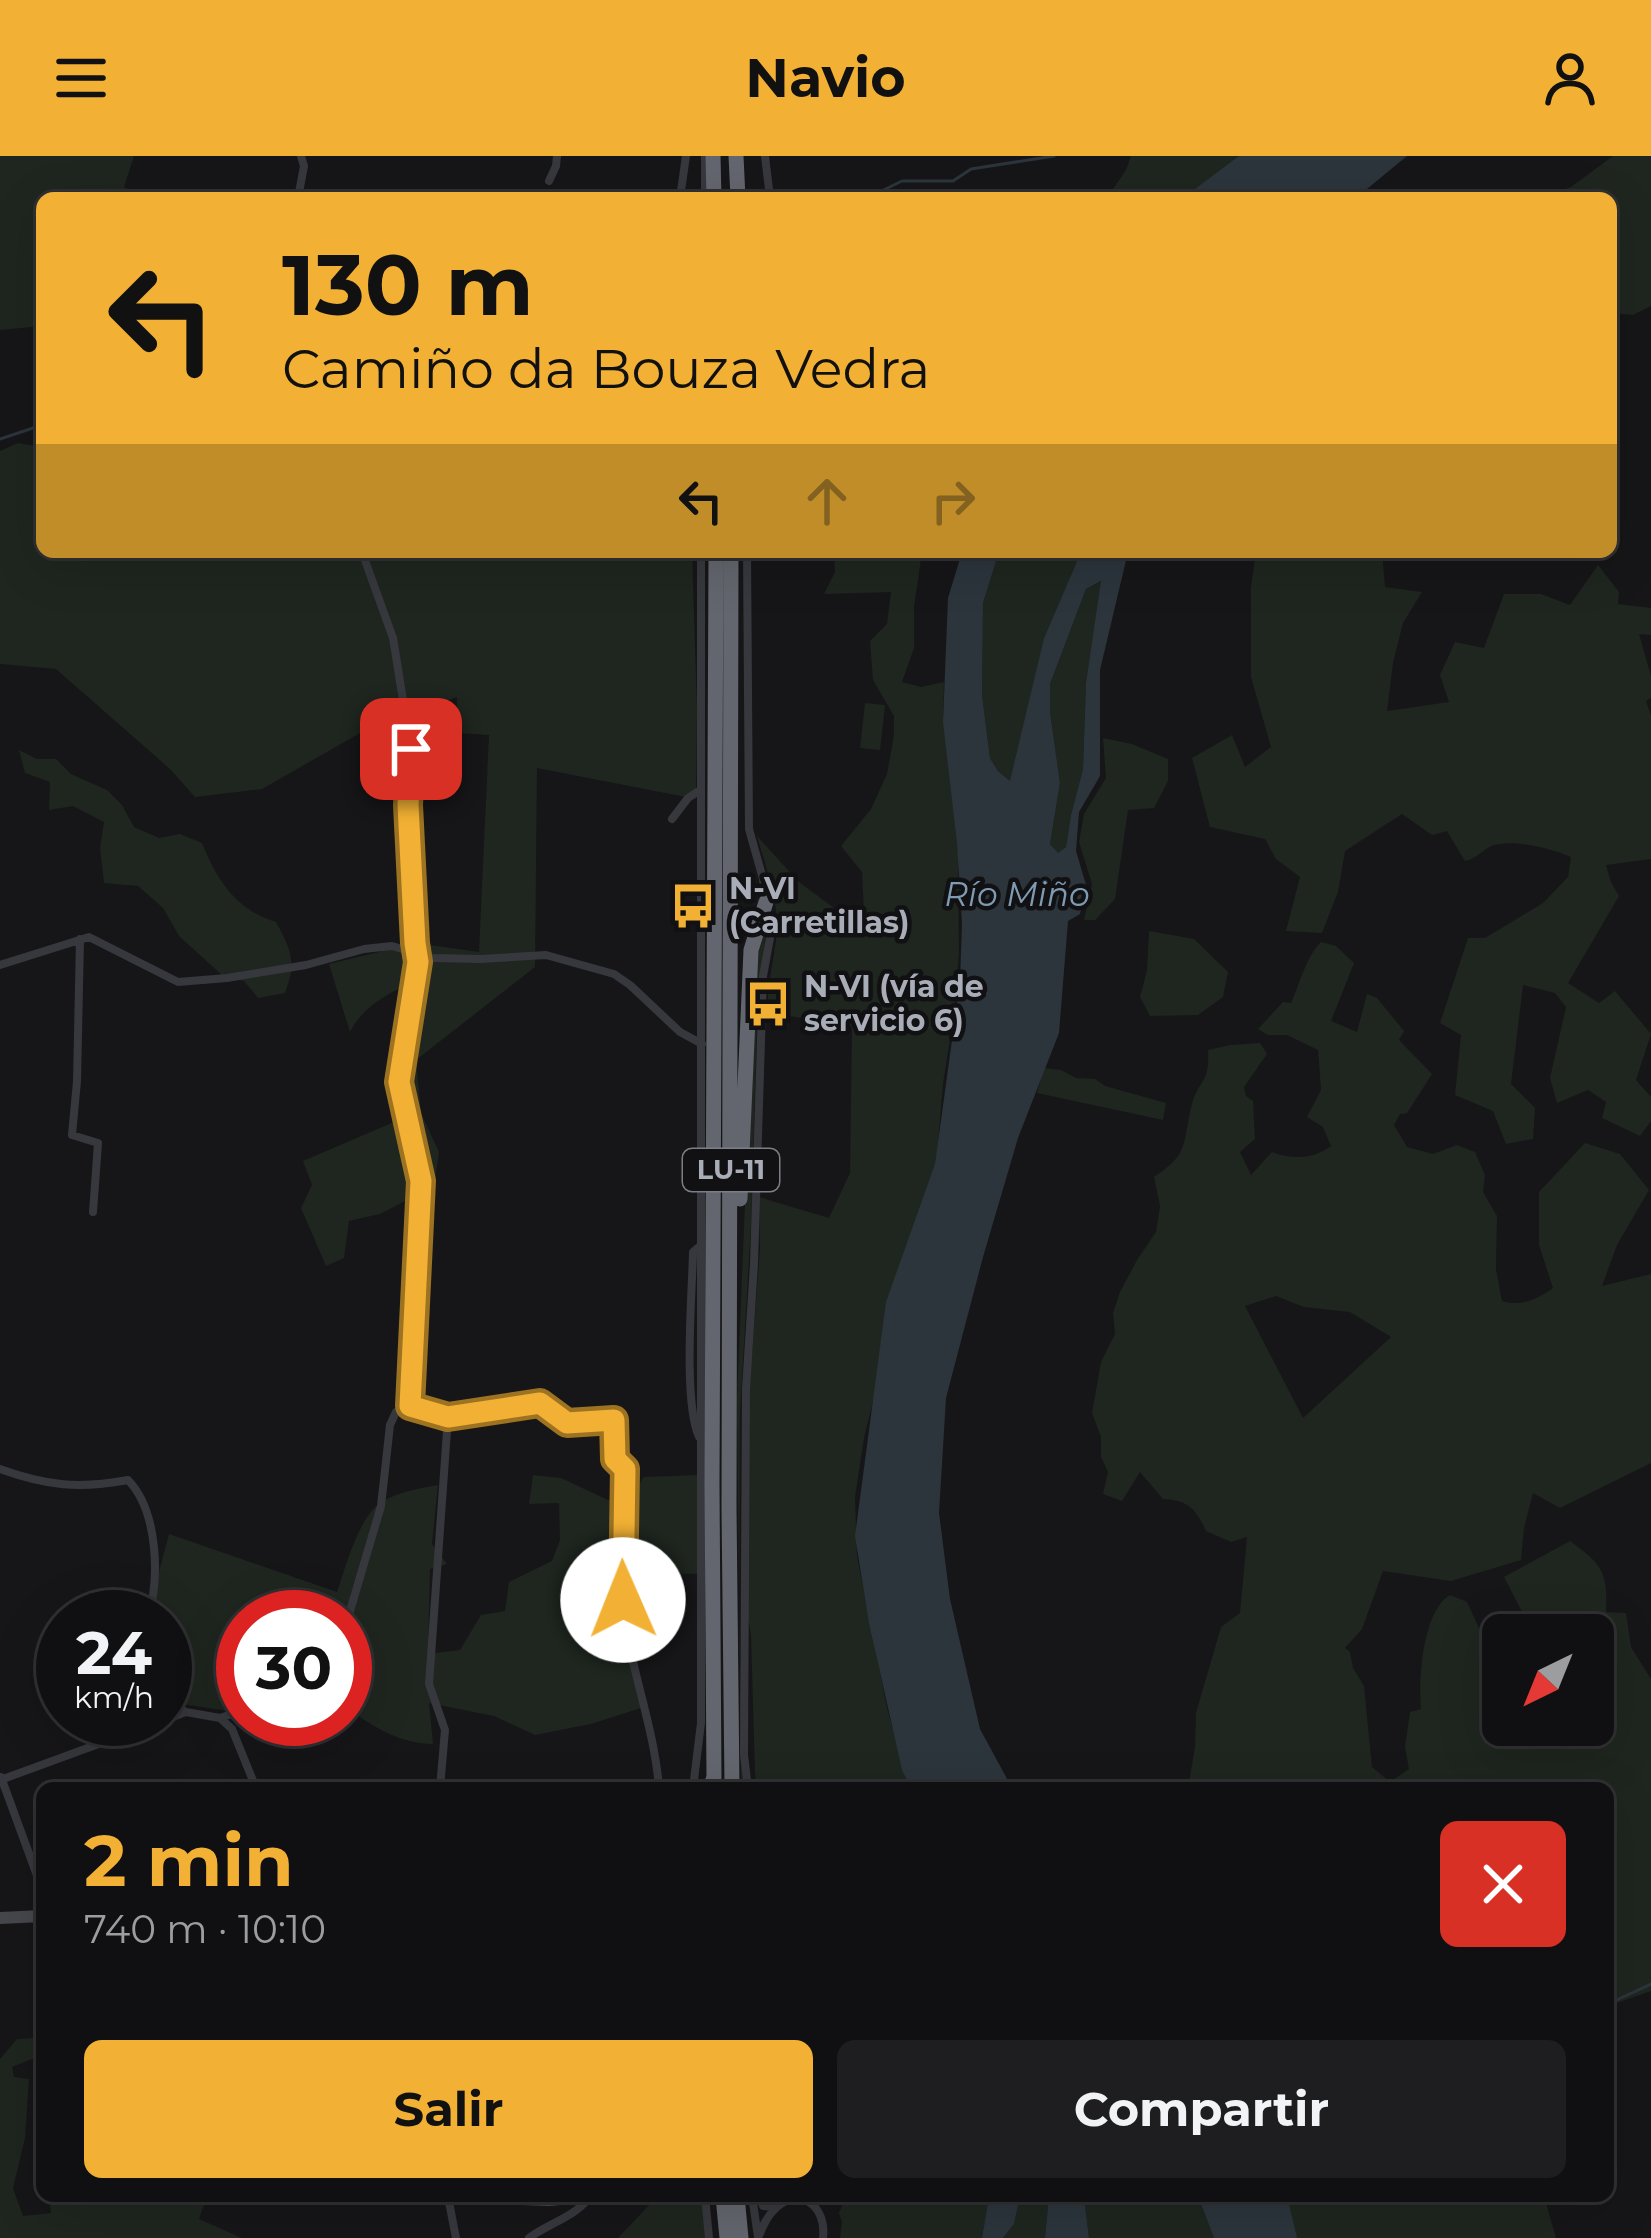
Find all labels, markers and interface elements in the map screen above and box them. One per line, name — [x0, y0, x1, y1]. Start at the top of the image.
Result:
icon: menu — [48, 45, 114, 111]
text: Navio — [745, 45, 906, 111]
icon: person — [1537, 45, 1603, 111]
text: 130 m — [282, 234, 534, 336]
icon: left — [84, 240, 240, 396]
text: Camiño da Bouza Vedra — [282, 336, 930, 402]
icon: left — [668, 468, 734, 534]
icon: ahead — [794, 468, 860, 534]
icon: right — [920, 468, 986, 534]
pin — [360, 698, 462, 800]
icon: arrive — [378, 716, 444, 782]
place label: N-VI (Carretillas) — [729, 870, 910, 941]
water label: Río Miño — [944, 874, 1090, 914]
bus stop icon: N-VI (Carretillas) — [668, 881, 718, 931]
place label: N-VI (vía de servicio 6) — [804, 968, 984, 1039]
bus stop icon: N-VI (vía de servicio 6) — [743, 979, 793, 1029]
road number: LU-11 — [683, 1149, 779, 1191]
position arrow — [560, 1537, 686, 1663]
speed limit sign: 30 — [216, 1590, 372, 1746]
north arrow — [1482, 1614, 1614, 1746]
map controls — [1482, 1614, 1614, 1746]
text: 24 — [76, 1616, 152, 1689]
text: km/h — [74, 1679, 154, 1716]
text: 2 min — [84, 1816, 294, 1904]
button: close — [1440, 1821, 1566, 1947]
text: 740 m · 10:10 — [84, 1905, 326, 1953]
button: Salir — [84, 2040, 813, 2178]
button: Compartir — [837, 2040, 1566, 2178]

